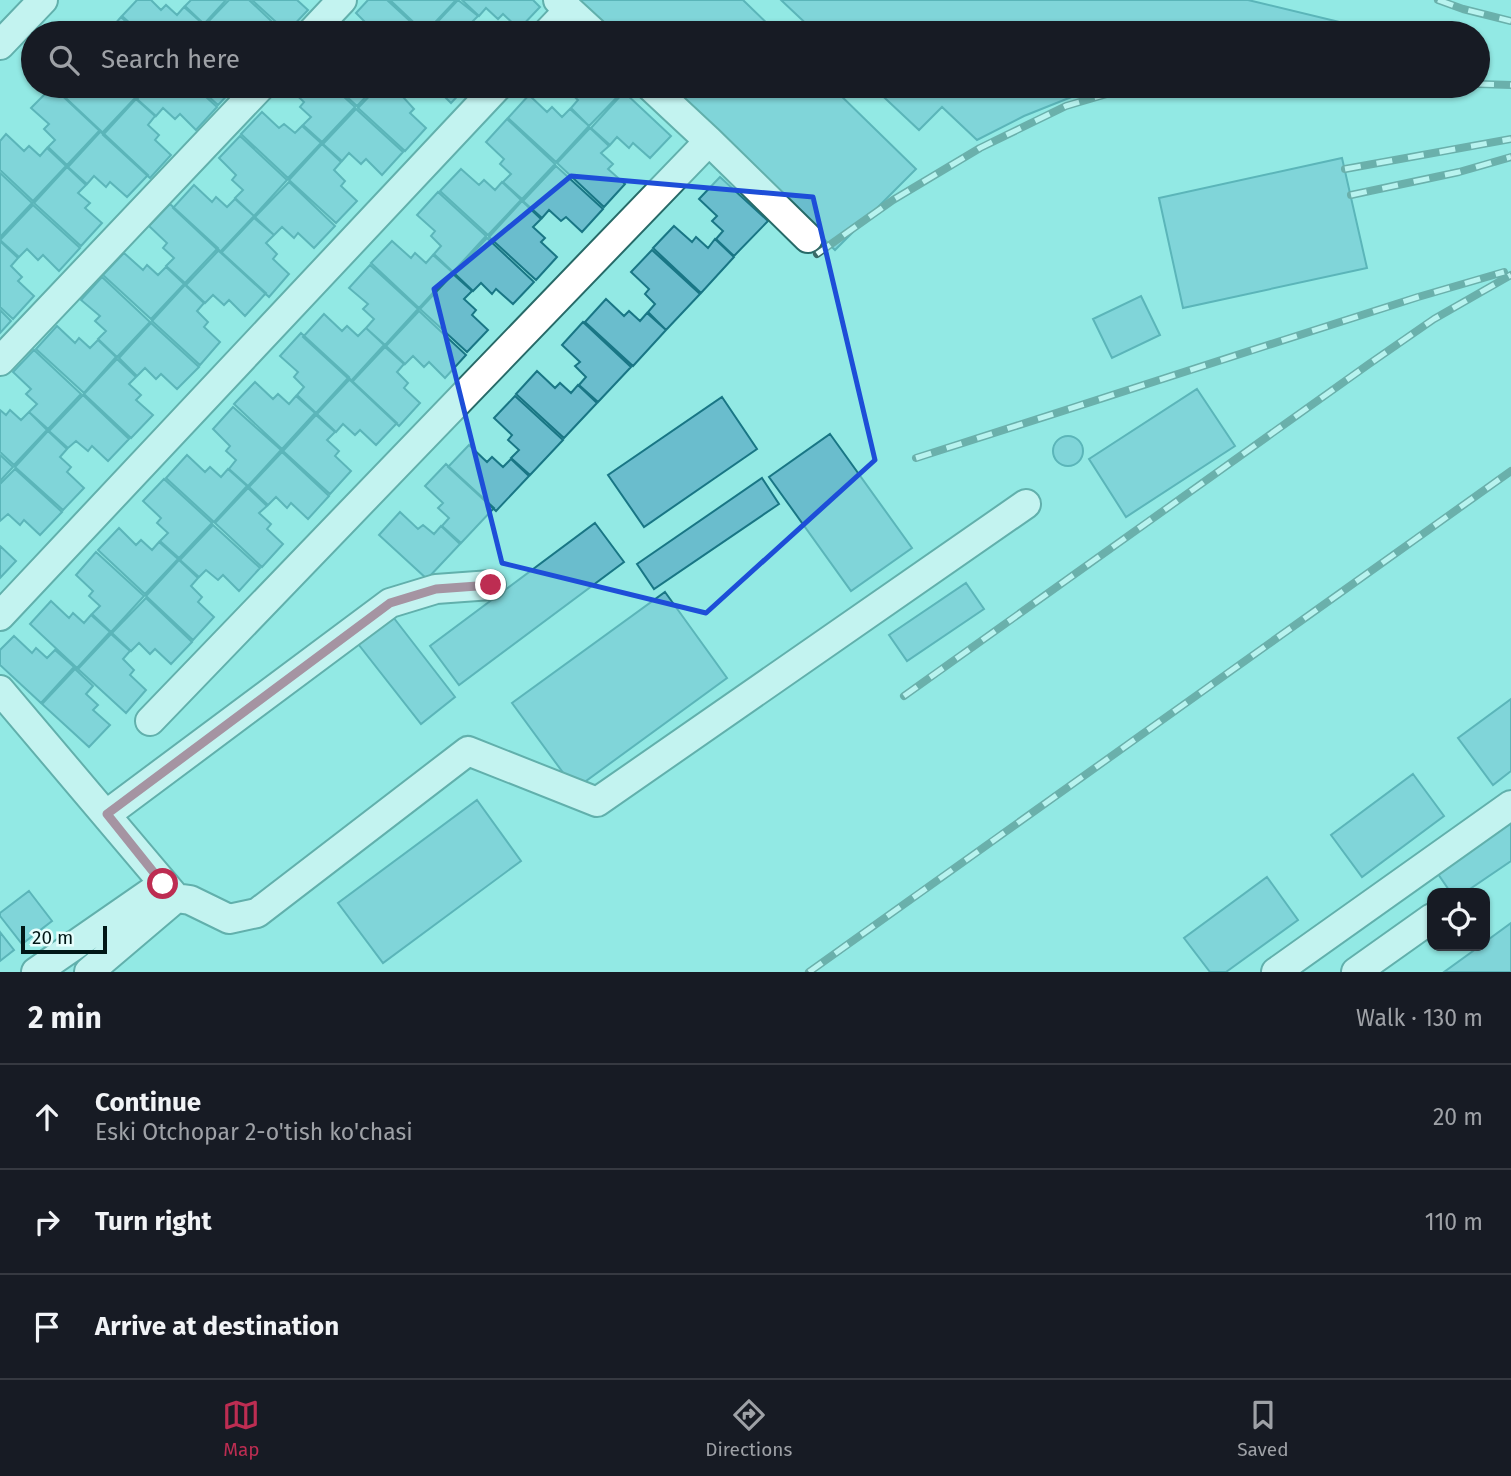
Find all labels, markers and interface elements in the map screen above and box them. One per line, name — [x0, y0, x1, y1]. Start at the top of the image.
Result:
search box — [21, 21, 1490, 98]
icon: search — [45, 41, 83, 79]
text: Search here — [101, 44, 240, 75]
route end — [475, 569, 506, 600]
route start — [147, 868, 178, 899]
map controls — [1427, 888, 1490, 951]
button: locate — [1427, 888, 1490, 951]
scale bar — [21, 923, 107, 955]
text: 20 m — [32, 926, 73, 949]
text: 2 min — [28, 1000, 102, 1036]
text: Walk · 130 m — [1356, 1004, 1483, 1032]
text: Continue — [95, 1087, 201, 1118]
icon: ahead — [28, 1098, 66, 1136]
text: 20 m — [1433, 1103, 1483, 1131]
text: Eski Otchopar 2-o'tish ko'chasi — [95, 1118, 413, 1146]
icon: right — [28, 1203, 66, 1241]
text: Turn right — [95, 1206, 212, 1237]
text: 110 m — [1425, 1208, 1483, 1236]
icon: arrive — [28, 1308, 66, 1346]
text: Arrive at destination — [95, 1311, 339, 1342]
tab: Map — [222, 1396, 260, 1461]
tab: Directions — [705, 1396, 792, 1461]
tab: Saved — [1237, 1396, 1289, 1461]

